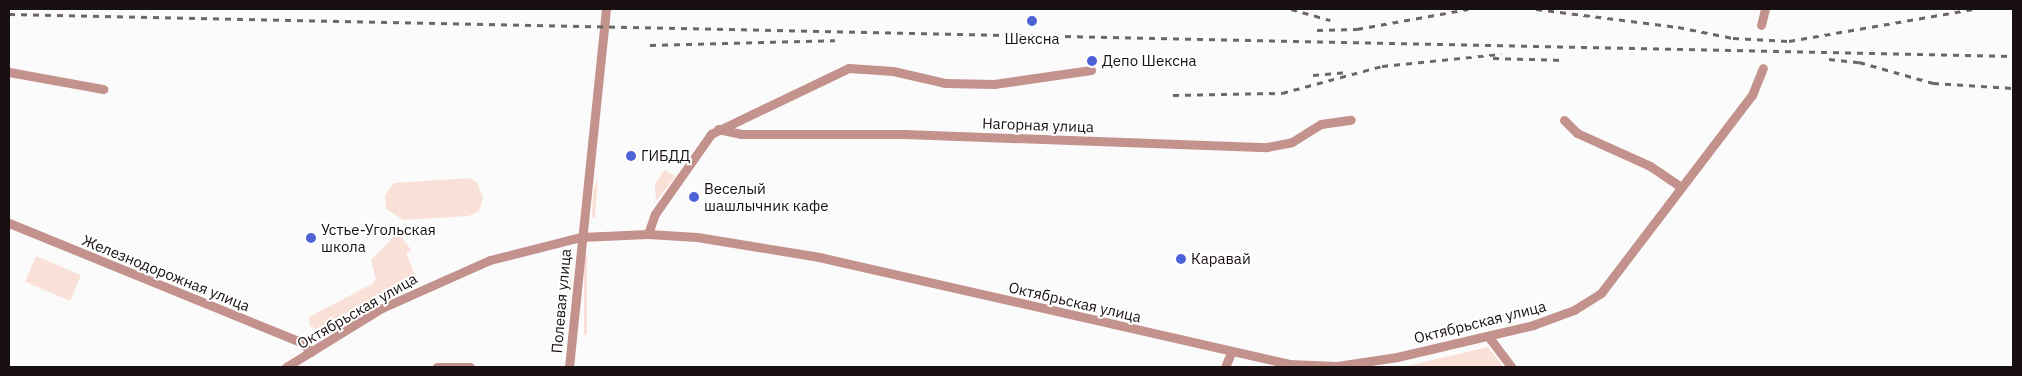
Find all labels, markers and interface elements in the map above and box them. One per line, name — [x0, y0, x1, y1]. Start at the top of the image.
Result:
marker: Шексна — [1025, 14, 1039, 28]
place label: Шексна — [1005, 30, 1059, 48]
place label: Депо Шексна — [1102, 52, 1197, 70]
marker: Депо Шексна — [1086, 55, 1098, 67]
street label: Нагорная улица — [982, 114, 1094, 136]
place label: ГИБДД — [641, 147, 690, 165]
marker: ГИБДД — [625, 150, 637, 162]
place label: Веселый шашлычник кафе — [704, 179, 828, 214]
marker: Веселый шашлычник кафе — [688, 191, 700, 203]
place label: Устье-Угольская школа — [321, 220, 436, 255]
street label: Железнодорожная улица — [79, 231, 253, 315]
marker: Устье-Угольская школа — [305, 232, 317, 244]
street label: Полевая улица — [547, 248, 575, 354]
place label: Каравай — [1191, 250, 1251, 268]
marker: Каравай — [1175, 253, 1187, 265]
street label: Октябрьская улица — [294, 269, 420, 353]
street label: Октябрьская улица — [1007, 278, 1143, 326]
street label: Октябрьская улица — [1412, 297, 1548, 347]

